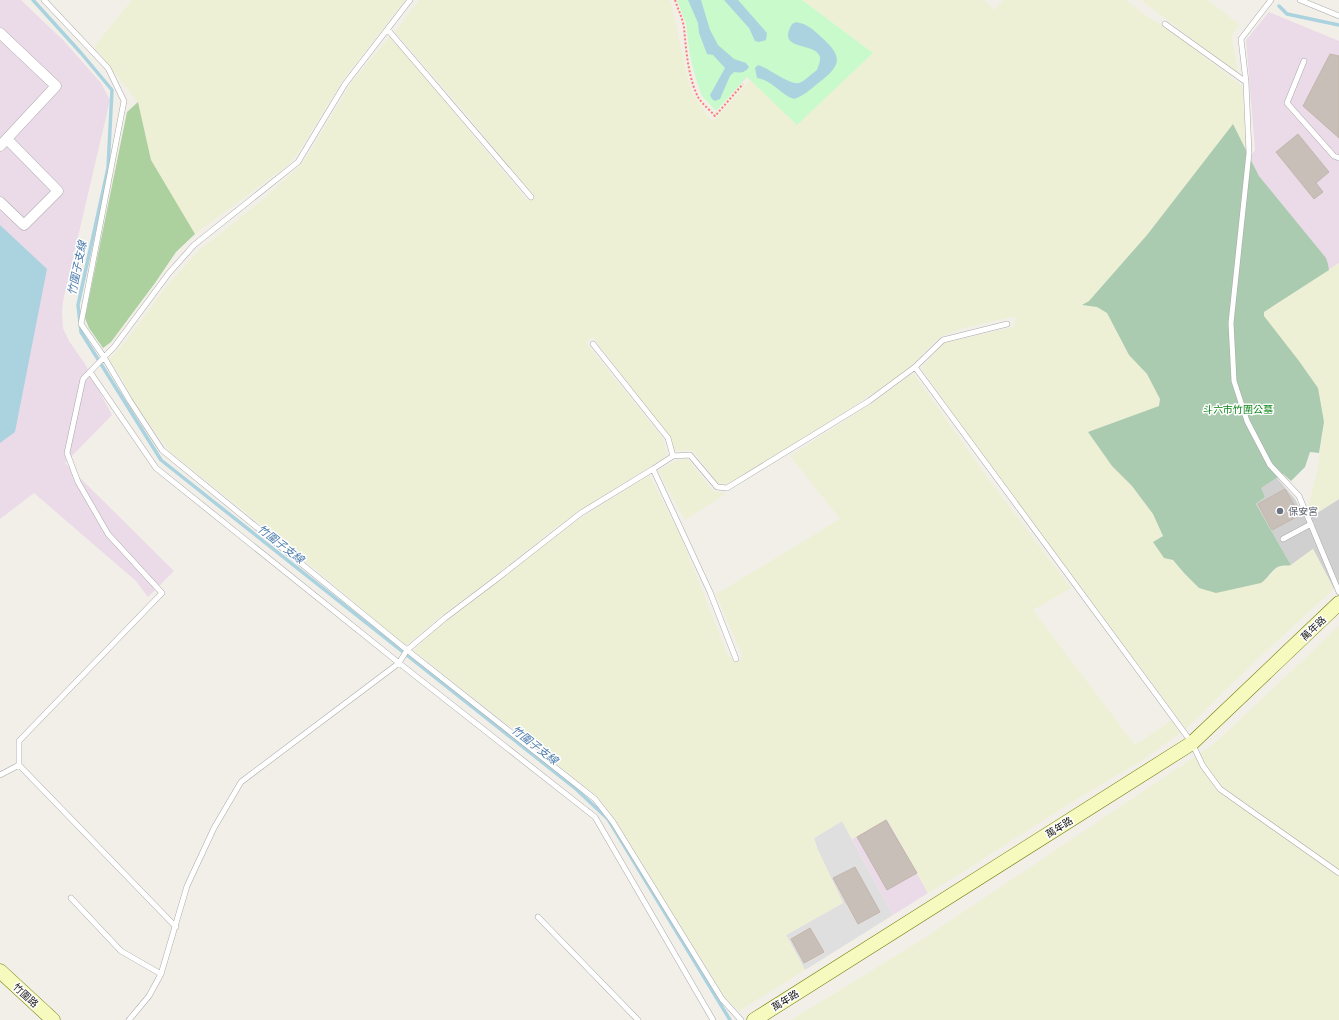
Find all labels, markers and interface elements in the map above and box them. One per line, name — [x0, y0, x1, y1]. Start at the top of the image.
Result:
water label: 竹圍子支線 — [65, 238, 90, 296]
park label: 斗六市竹圍公墓 — [1203, 403, 1273, 416]
place label: 保安宮 — [1288, 505, 1318, 518]
marker: 保安宮 — [1275, 506, 1285, 516]
water label: 竹圍子支線 — [255, 522, 308, 568]
street label: 萬年路 — [1298, 613, 1329, 643]
water label: 竹圍子支線 — [509, 723, 562, 769]
street label: 萬年路 — [1043, 814, 1075, 841]
street label: 竹圍路 — [10, 980, 41, 1010]
street label: 萬年路 — [769, 987, 801, 1014]

